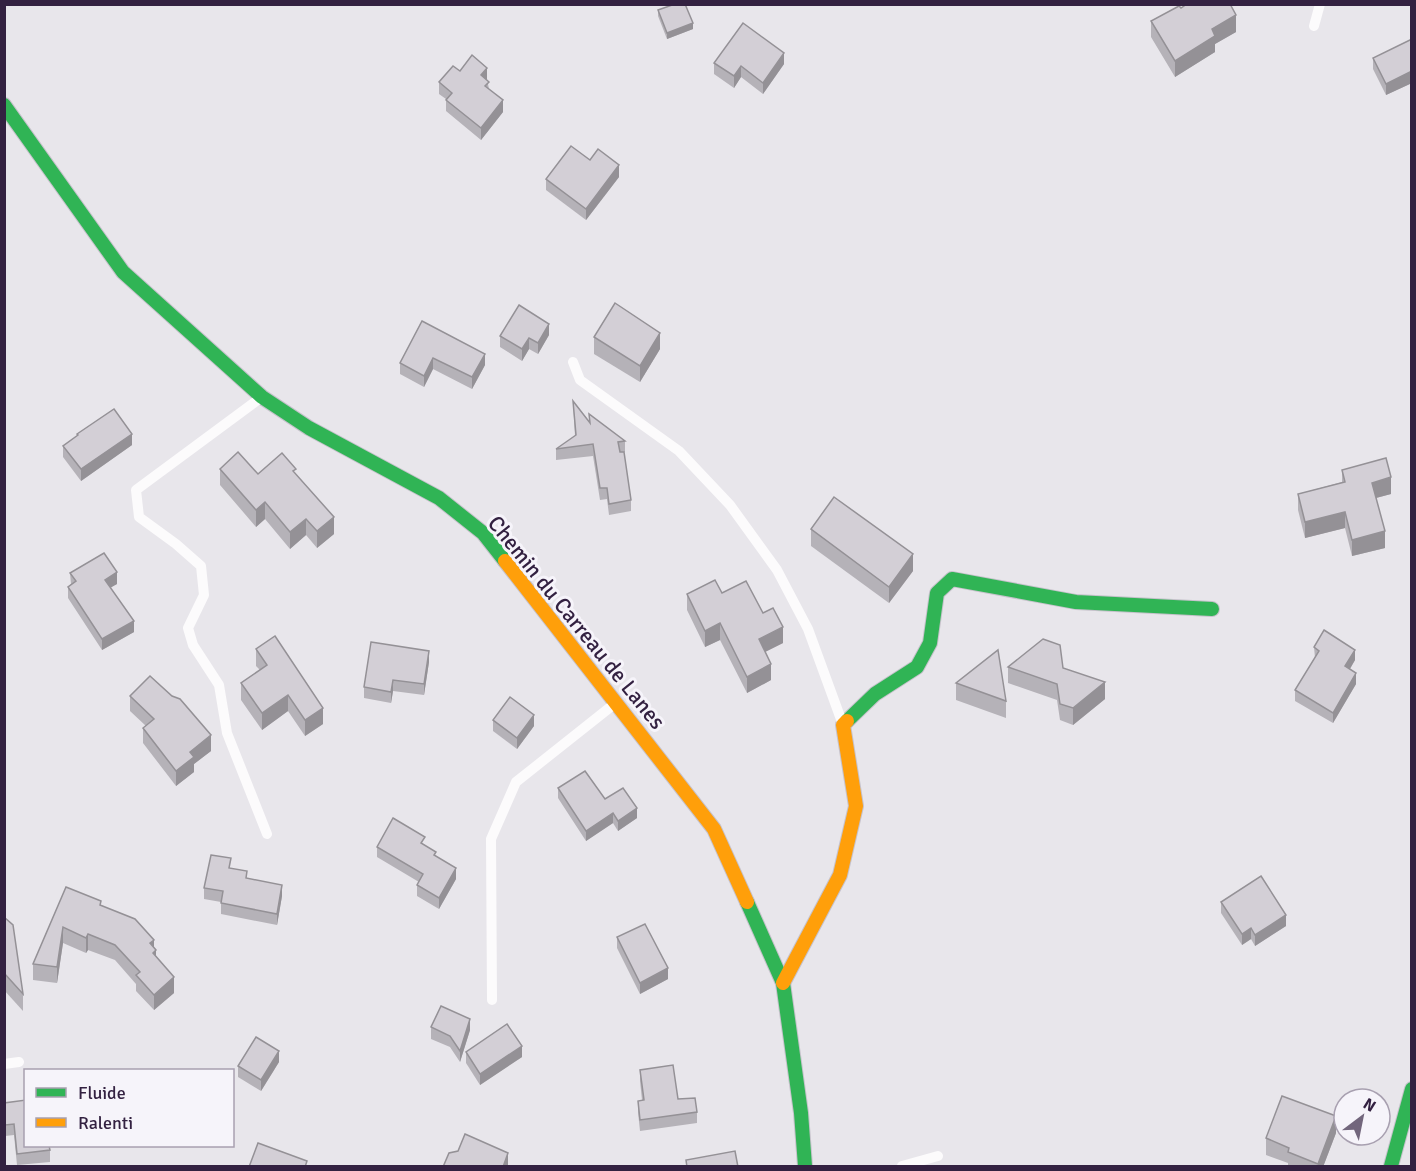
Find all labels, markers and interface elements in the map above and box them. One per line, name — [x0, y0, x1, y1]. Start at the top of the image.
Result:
street label: Chemin du Carreau de Lanes — [482, 510, 671, 734]
legend — [24, 1069, 234, 1147]
text: Fluide — [78, 1082, 126, 1104]
north arrow — [1332, 1087, 1392, 1147]
text: N — [1359, 1094, 1379, 1117]
text: Ralenti — [78, 1112, 133, 1134]

